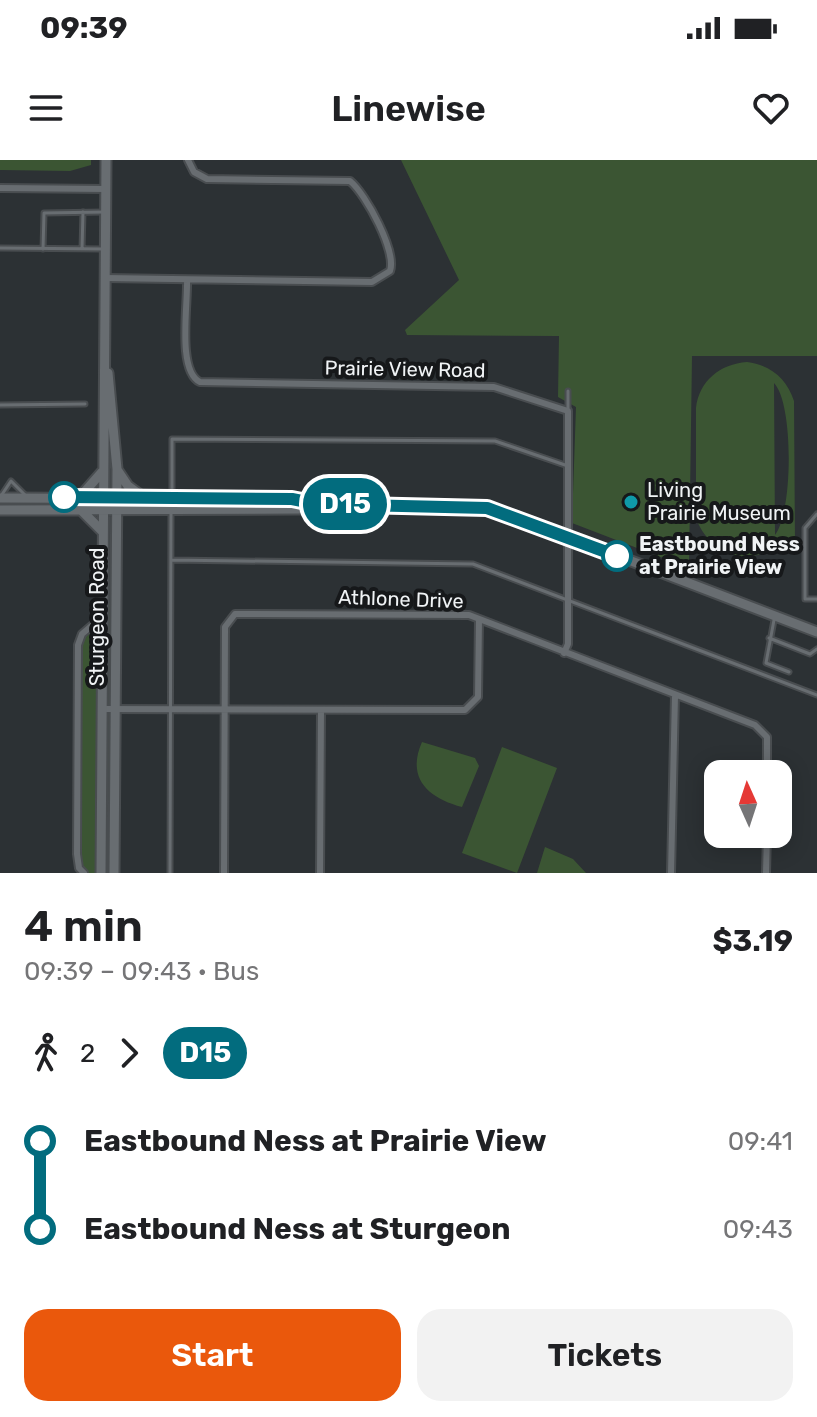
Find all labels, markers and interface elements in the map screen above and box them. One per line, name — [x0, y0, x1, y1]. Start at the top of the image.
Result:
text: 09:39 — [40, 10, 127, 46]
icon: menu — [24, 86, 68, 130]
icon: heart — [749, 86, 793, 130]
text: Linewise — [331, 87, 486, 130]
street label: Prairie View Road — [324, 356, 486, 382]
line badge: D15 — [299, 478, 391, 530]
place label: Living Prairie Museum — [647, 478, 791, 525]
unlabelled marker — [49, 482, 79, 512]
text: D15 — [319, 487, 371, 520]
marker: Living Prairie Museum — [622, 493, 640, 511]
place label: Eastbound Ness at Prairie View — [639, 532, 800, 579]
marker: Eastbound Ness at Prairie View — [602, 541, 632, 571]
street label: Sturgeon Road — [85, 548, 109, 686]
street label: Athlone Drive — [338, 585, 464, 613]
north arrow — [704, 760, 792, 848]
map controls — [704, 760, 792, 848]
text: 4 min — [24, 900, 143, 952]
text: $3.19 — [712, 923, 793, 959]
text: 09:39 – 09:43 · Bus — [24, 956, 259, 987]
icon: walk — [24, 1031, 68, 1075]
icon: forward — [107, 1031, 151, 1075]
text: D15 — [179, 1036, 231, 1069]
text: 2 — [80, 1038, 95, 1069]
text: Eastbound Ness at Prairie View — [84, 1123, 547, 1159]
text: 09:41 — [728, 1126, 793, 1157]
text: Eastbound Ness at Sturgeon — [84, 1211, 511, 1247]
text: 09:43 — [723, 1214, 793, 1245]
button: Start — [24, 1309, 401, 1401]
button: Tickets — [417, 1309, 793, 1401]

